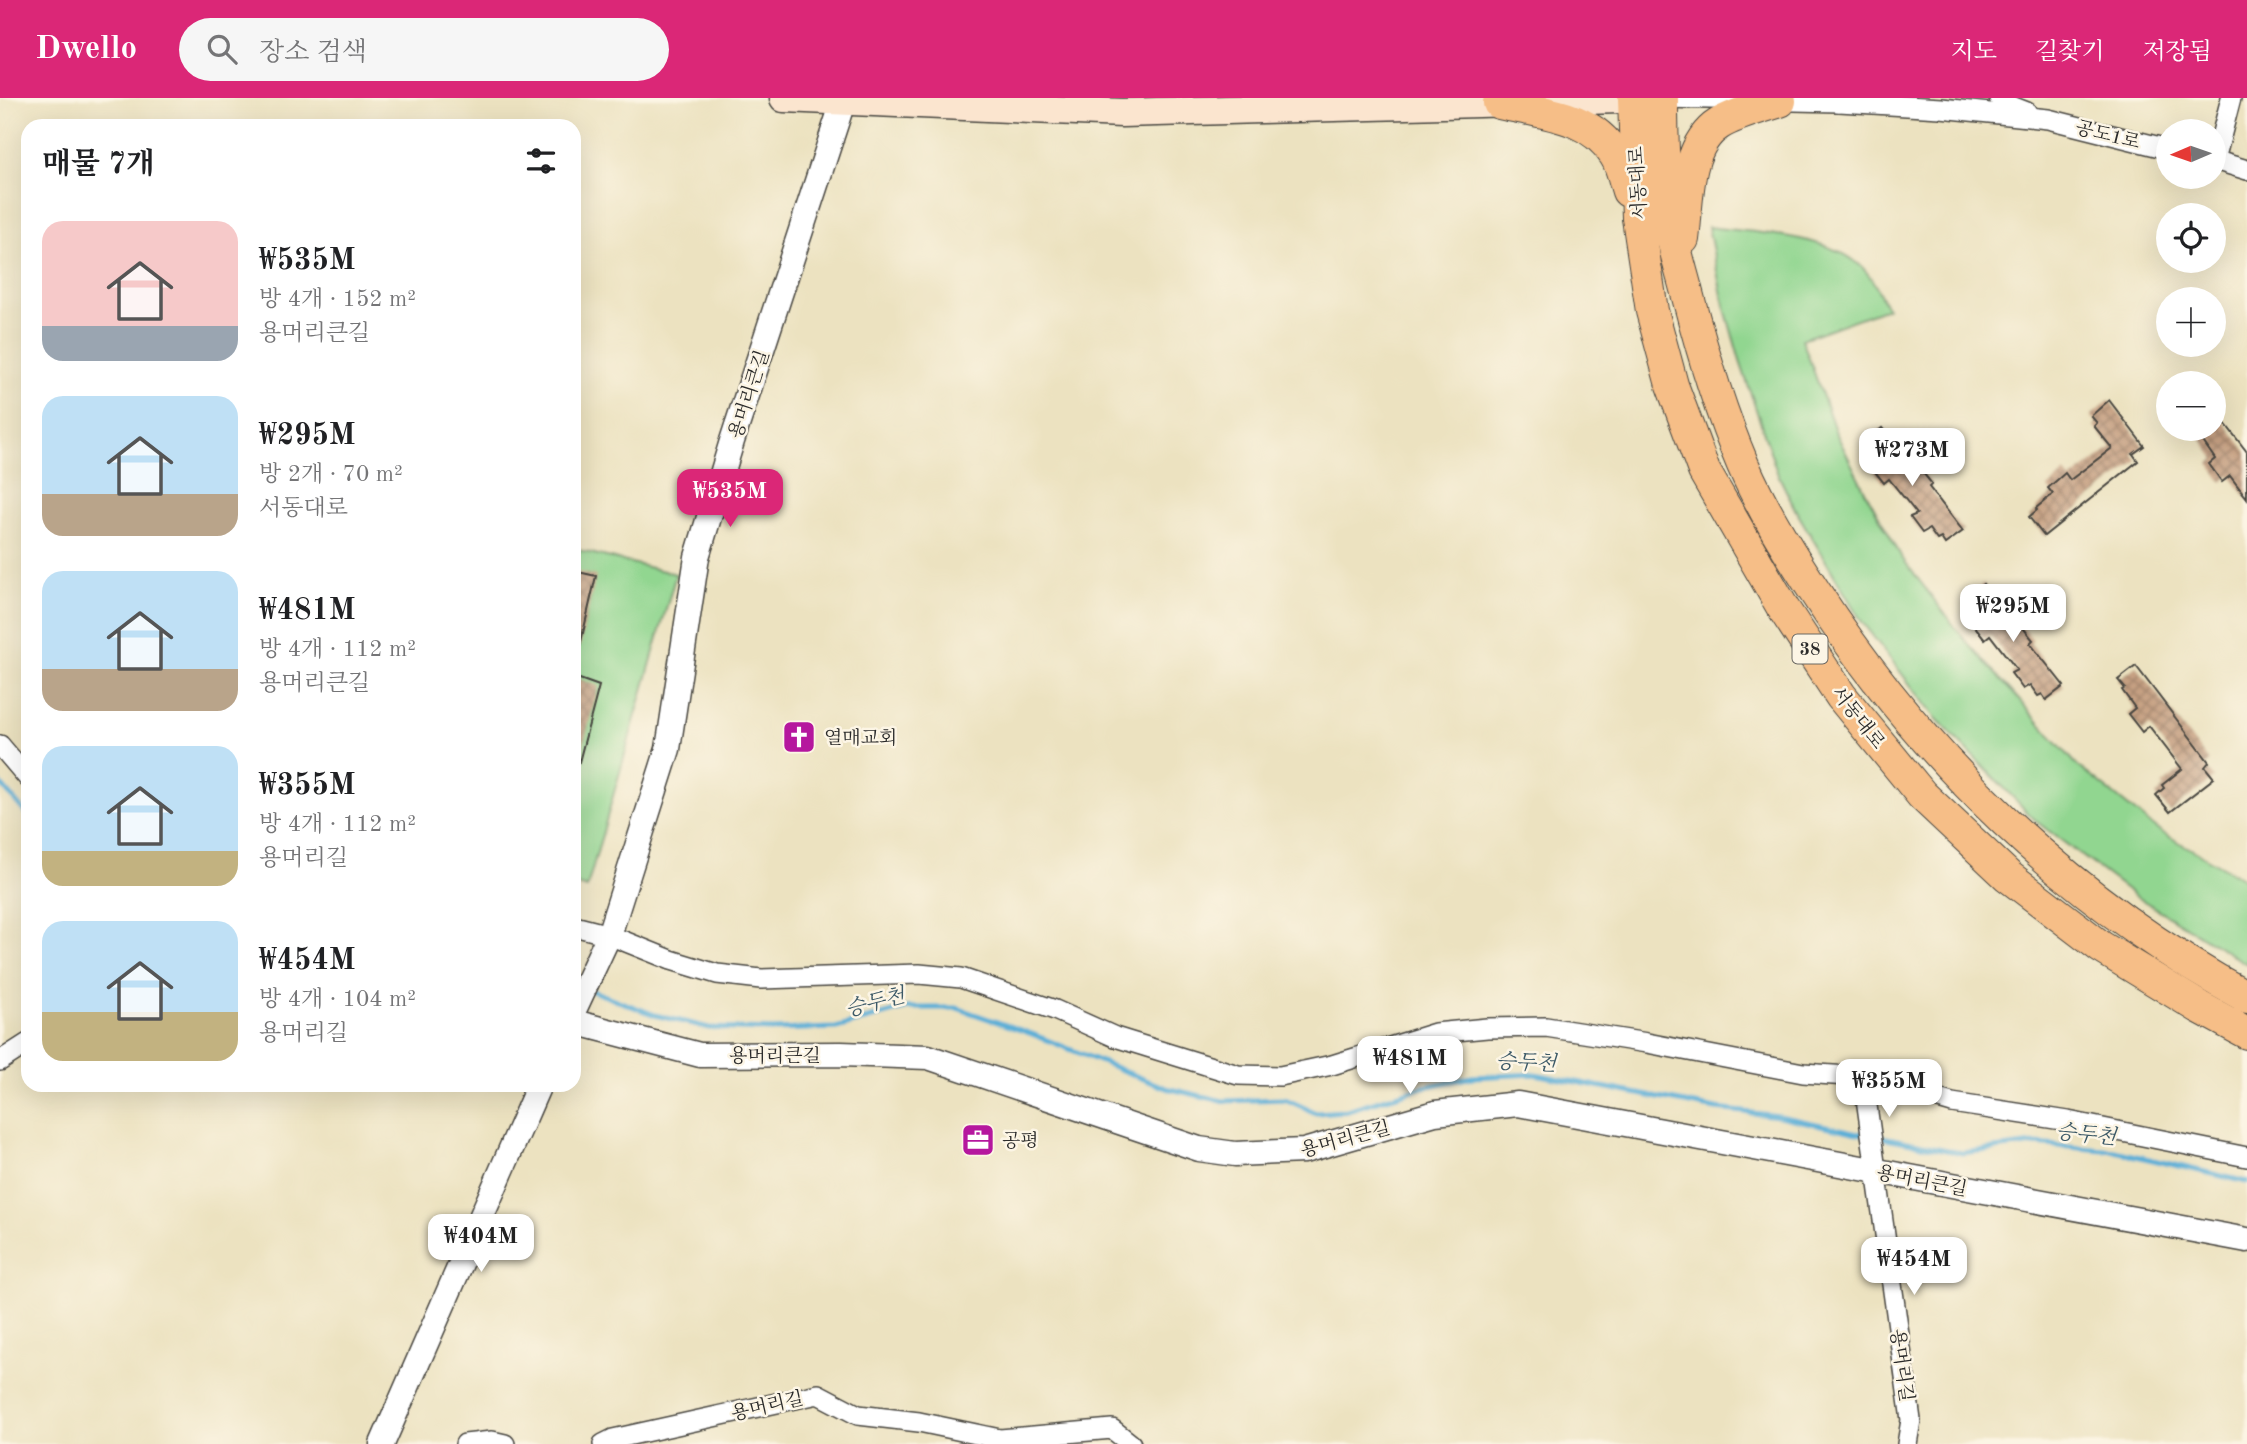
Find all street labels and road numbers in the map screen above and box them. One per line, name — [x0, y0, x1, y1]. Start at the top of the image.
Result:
street label: 공도1로 — [2073, 117, 2142, 154]
street label: 서동대로 — [1626, 146, 1651, 220]
street label: 용머리큰길 — [725, 348, 774, 441]
road number: 38 — [1792, 634, 1828, 664]
street label: 서동대로 — [1827, 683, 1889, 753]
street label: 용머리큰길 — [729, 1046, 821, 1067]
street label: 용머리큰길 — [1298, 1117, 1392, 1161]
street label: 용머리큰길 — [1875, 1162, 1969, 1201]
street label: 용머리길 — [1886, 1327, 1917, 1403]
street label: 용머리길 — [729, 1388, 805, 1425]

